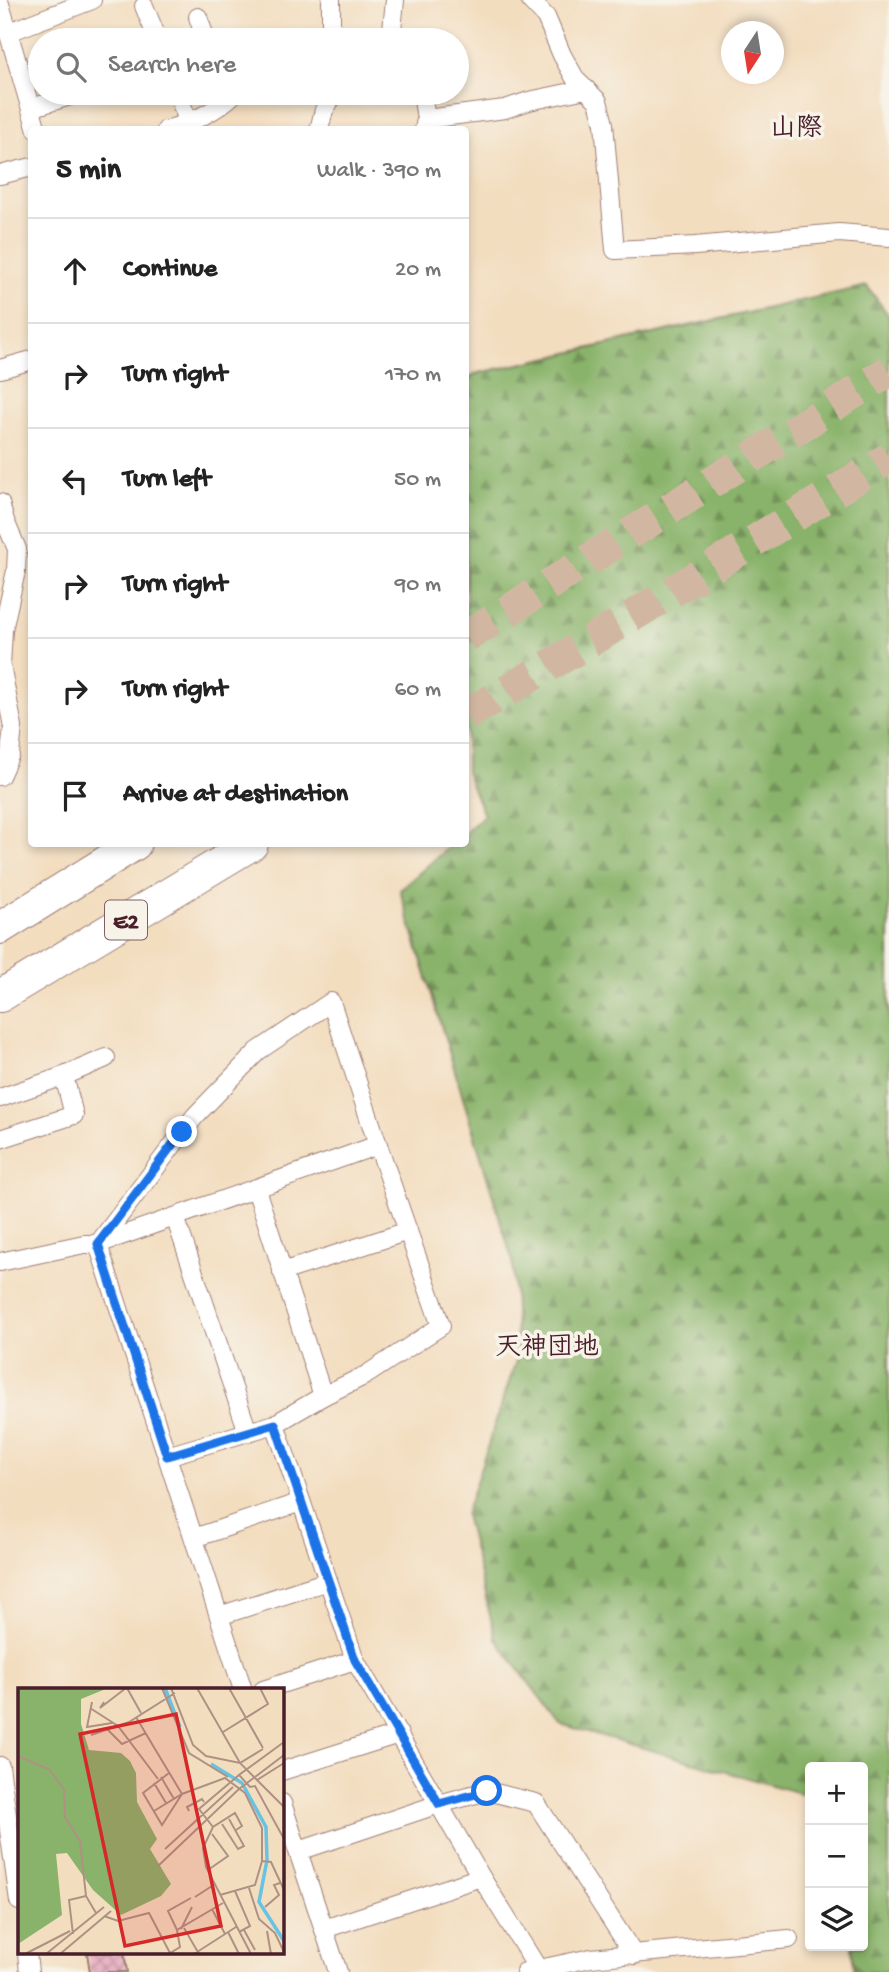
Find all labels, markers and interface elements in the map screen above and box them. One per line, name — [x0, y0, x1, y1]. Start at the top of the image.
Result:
north arrow — [721, 21, 784, 84]
search box — [28, 28, 469, 105]
icon: search — [52, 48, 90, 86]
text: Search here — [108, 51, 236, 82]
district label: 山際 — [770, 114, 822, 146]
text: 5 min — [56, 154, 121, 189]
text: Walk · 390 m — [317, 158, 441, 185]
icon: ahead — [56, 252, 94, 290]
text: Continue — [123, 255, 217, 286]
text: 20 m — [395, 257, 441, 284]
icon: right — [56, 357, 94, 395]
text: Turn right — [123, 360, 227, 391]
text: 170 m — [385, 362, 441, 389]
icon: left — [56, 462, 94, 500]
text: Turn left — [123, 465, 211, 496]
text: 50 m — [394, 467, 441, 494]
icon: right — [56, 567, 94, 605]
text: Turn right — [123, 570, 227, 601]
text: 90 m — [395, 572, 441, 599]
icon: right — [56, 672, 94, 710]
text: Turn right — [123, 675, 227, 706]
text: 60 m — [395, 677, 441, 704]
icon: arrive — [56, 777, 94, 815]
text: Arrive at destination — [123, 780, 348, 811]
road number: E2 — [105, 900, 147, 939]
route end — [166, 1116, 197, 1147]
district label: 天神団地 — [495, 1333, 599, 1365]
inset map — [18, 1688, 284, 1954]
map controls — [805, 1762, 868, 1951]
button: + — [805, 1762, 868, 1825]
route start — [471, 1775, 502, 1806]
button: − — [805, 1825, 868, 1888]
button: layers — [805, 1888, 868, 1951]

